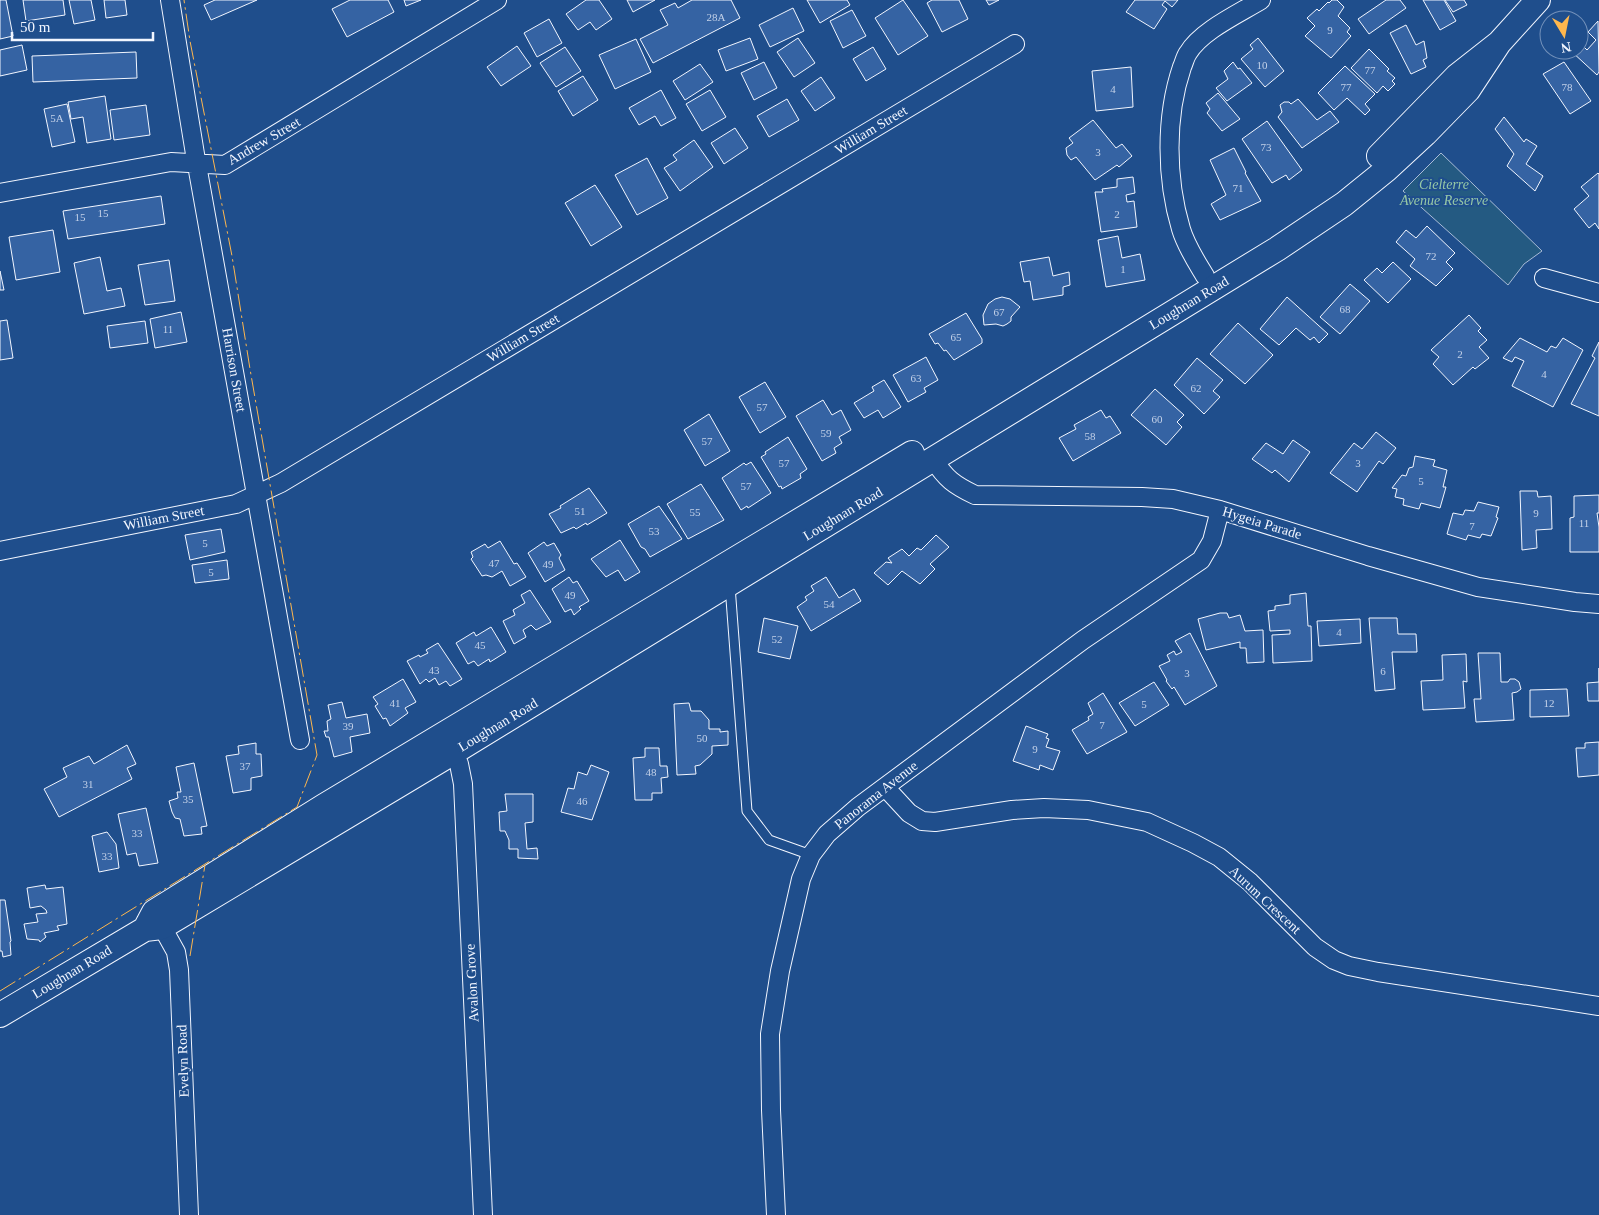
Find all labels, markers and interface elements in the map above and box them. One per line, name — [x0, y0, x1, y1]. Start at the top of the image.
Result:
scale bar — [12, 10, 154, 42]
north arrow — [1539, 10, 1589, 60]
house number: 28A — [707, 11, 726, 23]
text: 50 m — [20, 19, 51, 35]
house number: 9 — [1327, 24, 1333, 36]
text: N — [1560, 39, 1572, 56]
house number: 10 — [1257, 59, 1268, 71]
house number: 77 — [1365, 64, 1376, 76]
house number: 77 — [1341, 81, 1352, 93]
house number: 78 — [1562, 81, 1573, 93]
house number: 4 — [1110, 83, 1116, 95]
street label: William Street — [832, 103, 910, 157]
house number: 5A — [50, 112, 64, 124]
street label: Andrew Street — [225, 114, 303, 168]
house number: 73 — [1261, 141, 1272, 153]
house number: 3 — [1095, 146, 1101, 158]
park label: Cielterre Avenue Reserve — [1399, 177, 1488, 208]
house number: 71 — [1233, 182, 1244, 194]
house number: 15 — [98, 207, 109, 219]
house number: 2 — [1114, 208, 1120, 220]
house number: 15 — [75, 211, 86, 223]
house number: 72 — [1426, 250, 1437, 262]
house number: 1 — [1120, 263, 1126, 275]
street label: Loughnan Road — [1147, 273, 1231, 333]
house number: 68 — [1340, 303, 1351, 315]
house number: 67 — [994, 306, 1005, 318]
street label: William Street — [484, 311, 562, 365]
house number: 11 — [163, 323, 173, 335]
street label: Harrison Street — [219, 327, 249, 413]
house number: 65 — [951, 331, 962, 343]
house number: 2 — [1457, 348, 1463, 360]
house number: 4 — [1541, 368, 1547, 380]
house number: 63 — [911, 372, 922, 384]
house number: 62 — [1191, 382, 1202, 394]
house number: 57 — [757, 401, 768, 413]
house number: 60 — [1152, 413, 1163, 425]
house number: 59 — [821, 427, 832, 439]
house number: 58 — [1085, 430, 1096, 442]
house number: 57 — [702, 435, 713, 447]
house number: 57 — [779, 457, 790, 469]
house number: 3 — [1355, 457, 1361, 469]
house number: 5 — [1418, 475, 1424, 487]
house number: 57 — [741, 480, 752, 492]
street label: Loughnan Road — [801, 484, 885, 544]
street label: William Street — [123, 503, 206, 533]
street label: Hygeia Parade — [1221, 504, 1303, 542]
house number: 51 — [575, 505, 586, 517]
house number: 55 — [690, 506, 701, 518]
house number: 9 — [1533, 507, 1539, 519]
house number: 11 — [1579, 517, 1589, 529]
house number: 7 — [1469, 520, 1475, 532]
house number: 53 — [649, 525, 660, 537]
house number: 5 — [202, 537, 208, 549]
house number: 47 — [489, 557, 500, 569]
house number: 49 — [543, 558, 554, 570]
house number: 5 — [208, 566, 214, 578]
house number: 49 — [565, 589, 576, 601]
house number: 54 — [824, 598, 835, 610]
house number: 4 — [1336, 626, 1342, 638]
house number: 52 — [772, 633, 783, 645]
house number: 45 — [475, 639, 486, 651]
house number: 43 — [429, 664, 440, 676]
house number: 6 — [1380, 665, 1386, 677]
house number: 3 — [1184, 667, 1190, 679]
street label: Loughnan Road — [456, 695, 540, 755]
house number: 41 — [390, 697, 401, 709]
house number: 12 — [1544, 697, 1555, 709]
house number: 5 — [1141, 698, 1147, 710]
house number: 7 — [1099, 719, 1105, 731]
house number: 39 — [343, 720, 354, 732]
house number: 50 — [697, 732, 708, 744]
house number: 9 — [1032, 743, 1038, 755]
street label: Panorama Avenue — [832, 758, 920, 832]
house number: 37 — [240, 760, 251, 772]
house number: 48 — [646, 766, 657, 778]
house number: 31 — [83, 778, 94, 790]
house number: 35 — [183, 793, 194, 805]
house number: 46 — [577, 795, 588, 807]
house number: 33 — [132, 827, 143, 839]
house number: 33 — [102, 850, 113, 862]
street label: Aurum Crescent — [1226, 863, 1304, 937]
street label: Loughnan Road — [30, 942, 114, 1002]
street label: Avalon Grove — [462, 943, 482, 1023]
street label: Evelyn Road — [174, 1024, 192, 1098]

